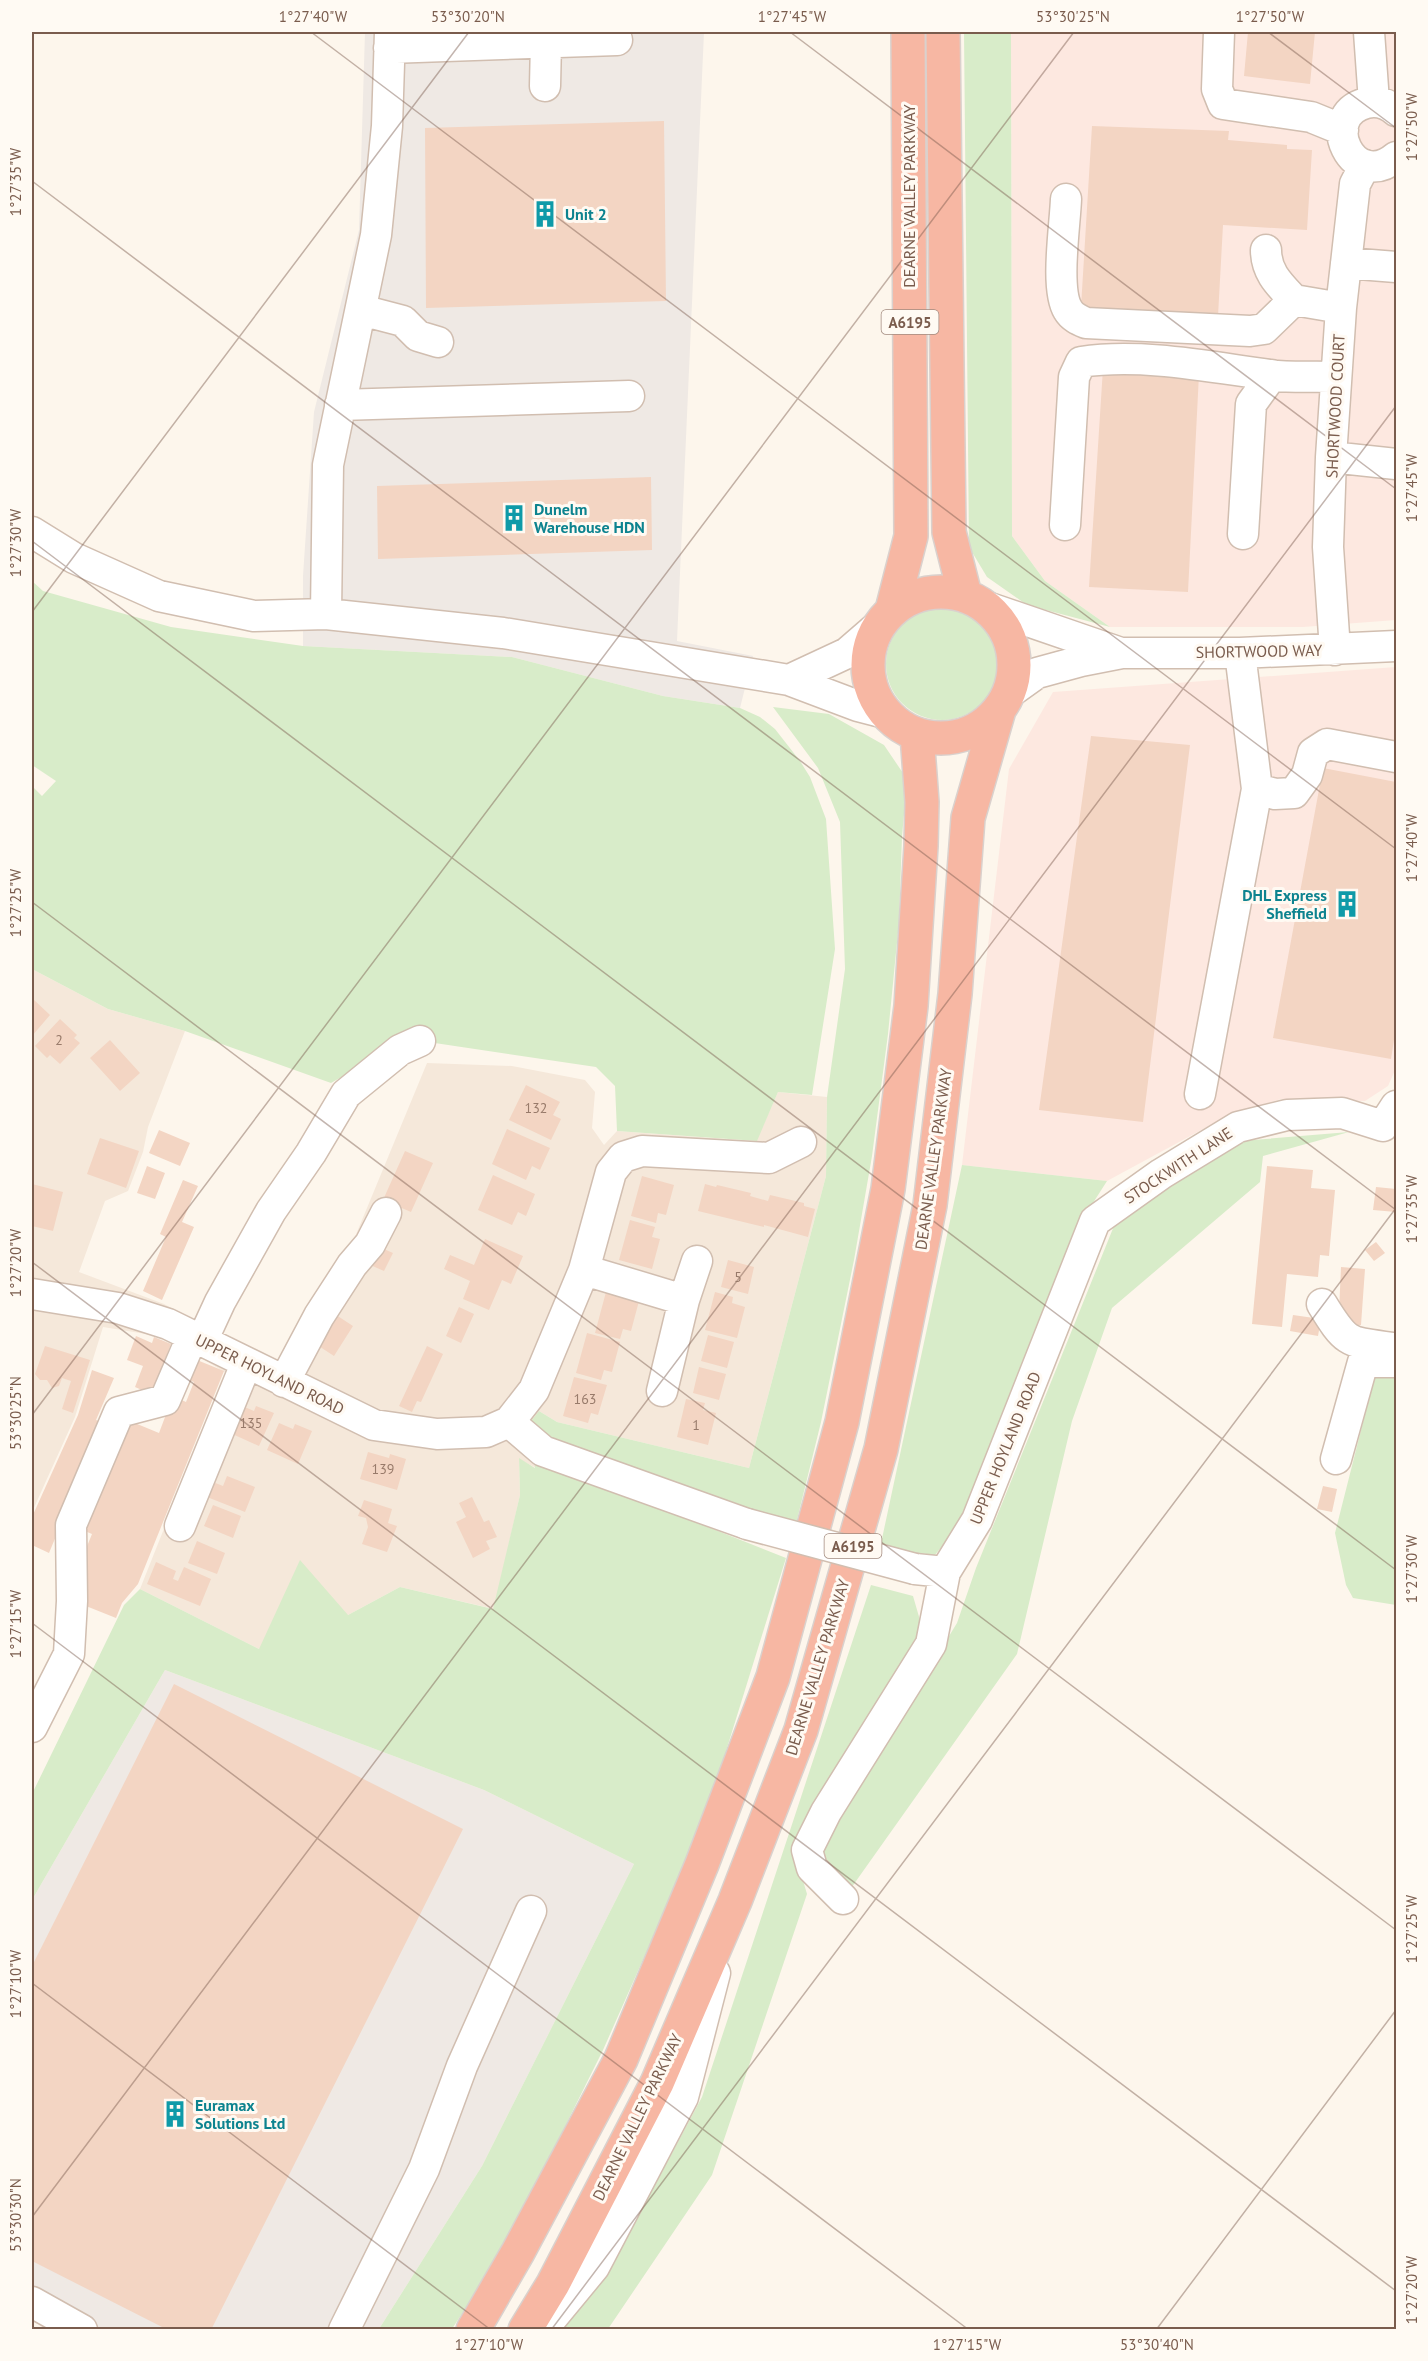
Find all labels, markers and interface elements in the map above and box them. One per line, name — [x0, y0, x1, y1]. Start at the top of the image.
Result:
text: 1°27'40"W — [279, 7, 348, 26]
text: 53°30'20"N — [431, 7, 505, 26]
text: 1°27'45"W — [758, 7, 827, 26]
text: 53°30'25"N — [1036, 7, 1110, 26]
text: 1°27'50"W — [1236, 7, 1305, 26]
text: 1°27'50"W — [1402, 92, 1421, 161]
street label: DEARNE VALLEY PARKWAY — [899, 104, 919, 288]
text: 1°27'35"W — [6, 147, 25, 216]
building icon: Unit 2 — [530, 199, 560, 229]
place label: Unit 2 — [565, 204, 607, 224]
road number: A6195 — [882, 310, 938, 334]
street label: SHORTWOOD COURT — [1321, 333, 1349, 479]
text: 1°27'45"W — [1402, 453, 1421, 522]
place label: Dunelm Warehouse HDN — [534, 499, 645, 537]
building icon: Dunelm Warehouse HDN — [499, 503, 529, 533]
text: 1°27'30"W — [6, 508, 25, 577]
street label: SHORTWOOD WAY — [1195, 640, 1323, 662]
text: 1°27'40"W — [1402, 813, 1421, 882]
text: 1°27'25"W — [6, 868, 25, 937]
place label: DHL Express Sheffield — [1242, 885, 1327, 923]
building icon: DHL Express Sheffield — [1332, 889, 1362, 919]
house number: 2 — [55, 1031, 63, 1049]
street label: DEARNE VALLEY PARKWAY — [910, 1067, 956, 1251]
house number: 132 — [525, 1099, 547, 1117]
street label: STOCKWITH LANE — [1120, 1122, 1236, 1208]
text: 1°27'35"W — [1402, 1174, 1421, 1243]
text: 1°27'20"W — [6, 1228, 25, 1297]
house number: 5 — [734, 1268, 742, 1286]
street label: UPPER HOYLAND ROAD — [192, 1329, 348, 1419]
street label: UPPER HOYLAND ROAD — [965, 1369, 1045, 1527]
text: 53°30'25"N — [6, 1376, 25, 1450]
house number: 163 — [574, 1390, 596, 1408]
house number: 135 — [240, 1414, 262, 1432]
house number: 1 — [692, 1416, 700, 1434]
house number: 139 — [372, 1460, 394, 1478]
road number: A6195 — [824, 1534, 882, 1558]
text: 1°27'30"W — [1402, 1534, 1421, 1603]
street label: DEARNE VALLEY PARKWAY — [781, 1576, 853, 1758]
text: 1°27'15"W — [6, 1589, 25, 1658]
text: 1°27'25"W — [1402, 1894, 1421, 1963]
text: 1°27'10"W — [6, 1949, 25, 2018]
street label: DEARNE VALLEY PARKWAY — [588, 2030, 686, 2204]
place label: Euramax Solutions Ltd — [195, 2095, 285, 2133]
building icon: Euramax Solutions Ltd — [160, 2099, 190, 2129]
text: 53°30'30"N — [6, 2178, 25, 2252]
text: 1°27'20"W — [1402, 2255, 1421, 2324]
text: 1°27'10"W — [455, 2335, 524, 2354]
text: 1°27'15"W — [933, 2335, 1002, 2354]
text: 53°30'40"N — [1120, 2335, 1194, 2354]

